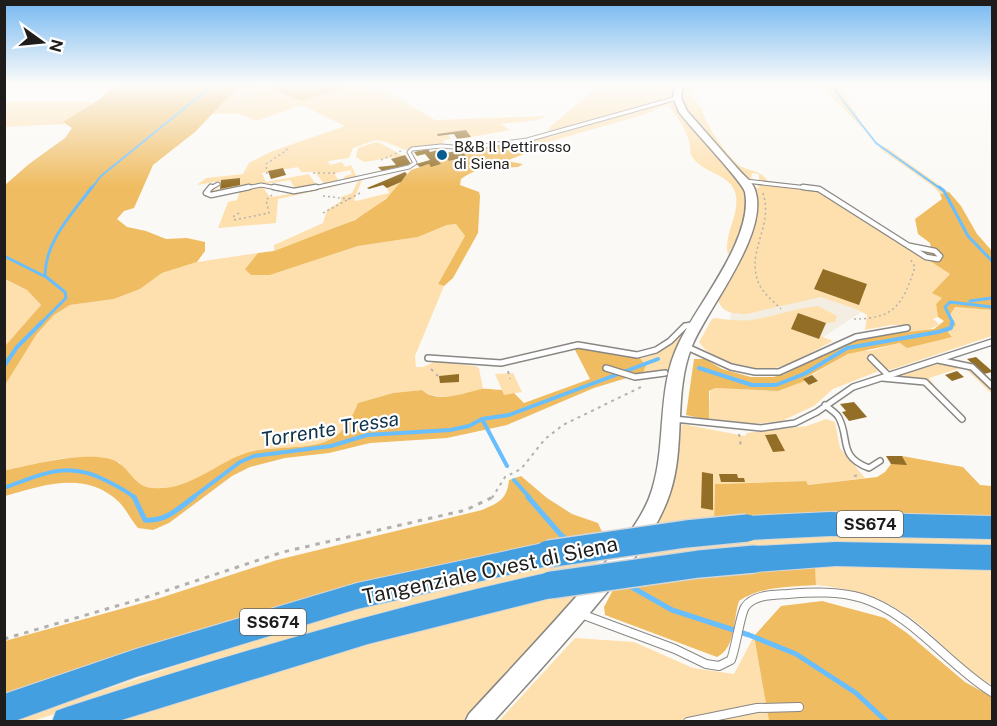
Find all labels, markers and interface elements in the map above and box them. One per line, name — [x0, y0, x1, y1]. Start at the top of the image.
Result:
north arrow — [12, 12, 72, 72]
text: N — [45, 37, 67, 54]
place label: B&B Il Pettirosso di Siena — [454, 138, 571, 172]
marker: B&B Il Pettirosso di Siena — [435, 148, 449, 162]
water label: Torrente Tressa — [259, 406, 401, 452]
road number: SS674 — [837, 511, 903, 537]
street label: Tangenziale Ovest di Siena — [360, 531, 620, 609]
road number: SS674 — [240, 609, 306, 635]

